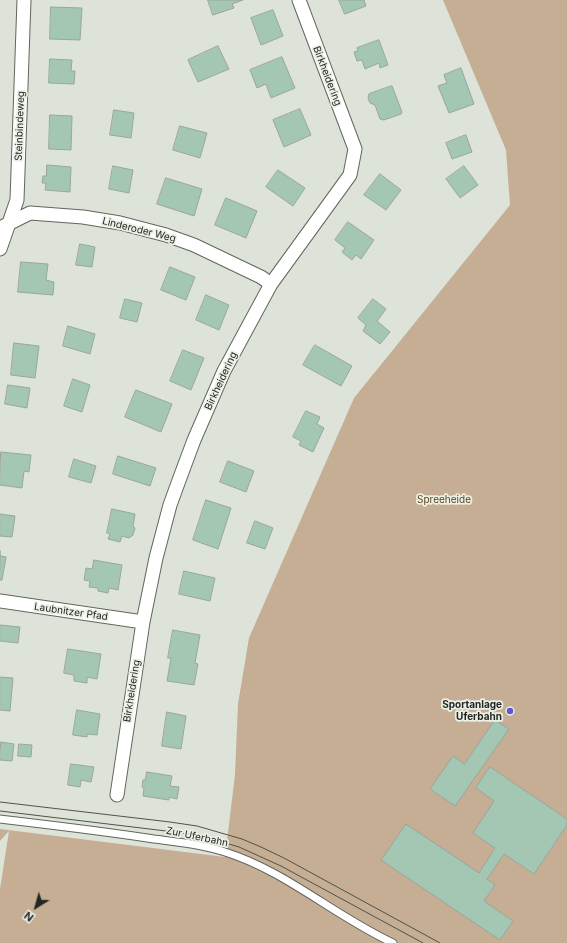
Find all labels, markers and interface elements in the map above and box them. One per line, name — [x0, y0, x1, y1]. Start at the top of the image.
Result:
street label: Birkheidering — [310, 44, 344, 108]
street label: Steinbindeweg — [13, 91, 27, 161]
street label: Linderoder Weg — [101, 215, 177, 245]
street label: Birkheidering — [202, 350, 240, 412]
park label: Spreeheide — [417, 494, 471, 506]
street label: Laubnitzer Pfad — [33, 601, 109, 623]
street label: Birkheidering — [121, 659, 143, 723]
place label: Sportanlage Uferbahn — [442, 699, 502, 722]
marker: Sportanlage Uferbahn — [505, 706, 515, 716]
street label: Zur Uferbahn — [165, 825, 229, 849]
north arrow — [16, 887, 56, 927]
text: N — [21, 908, 36, 925]

